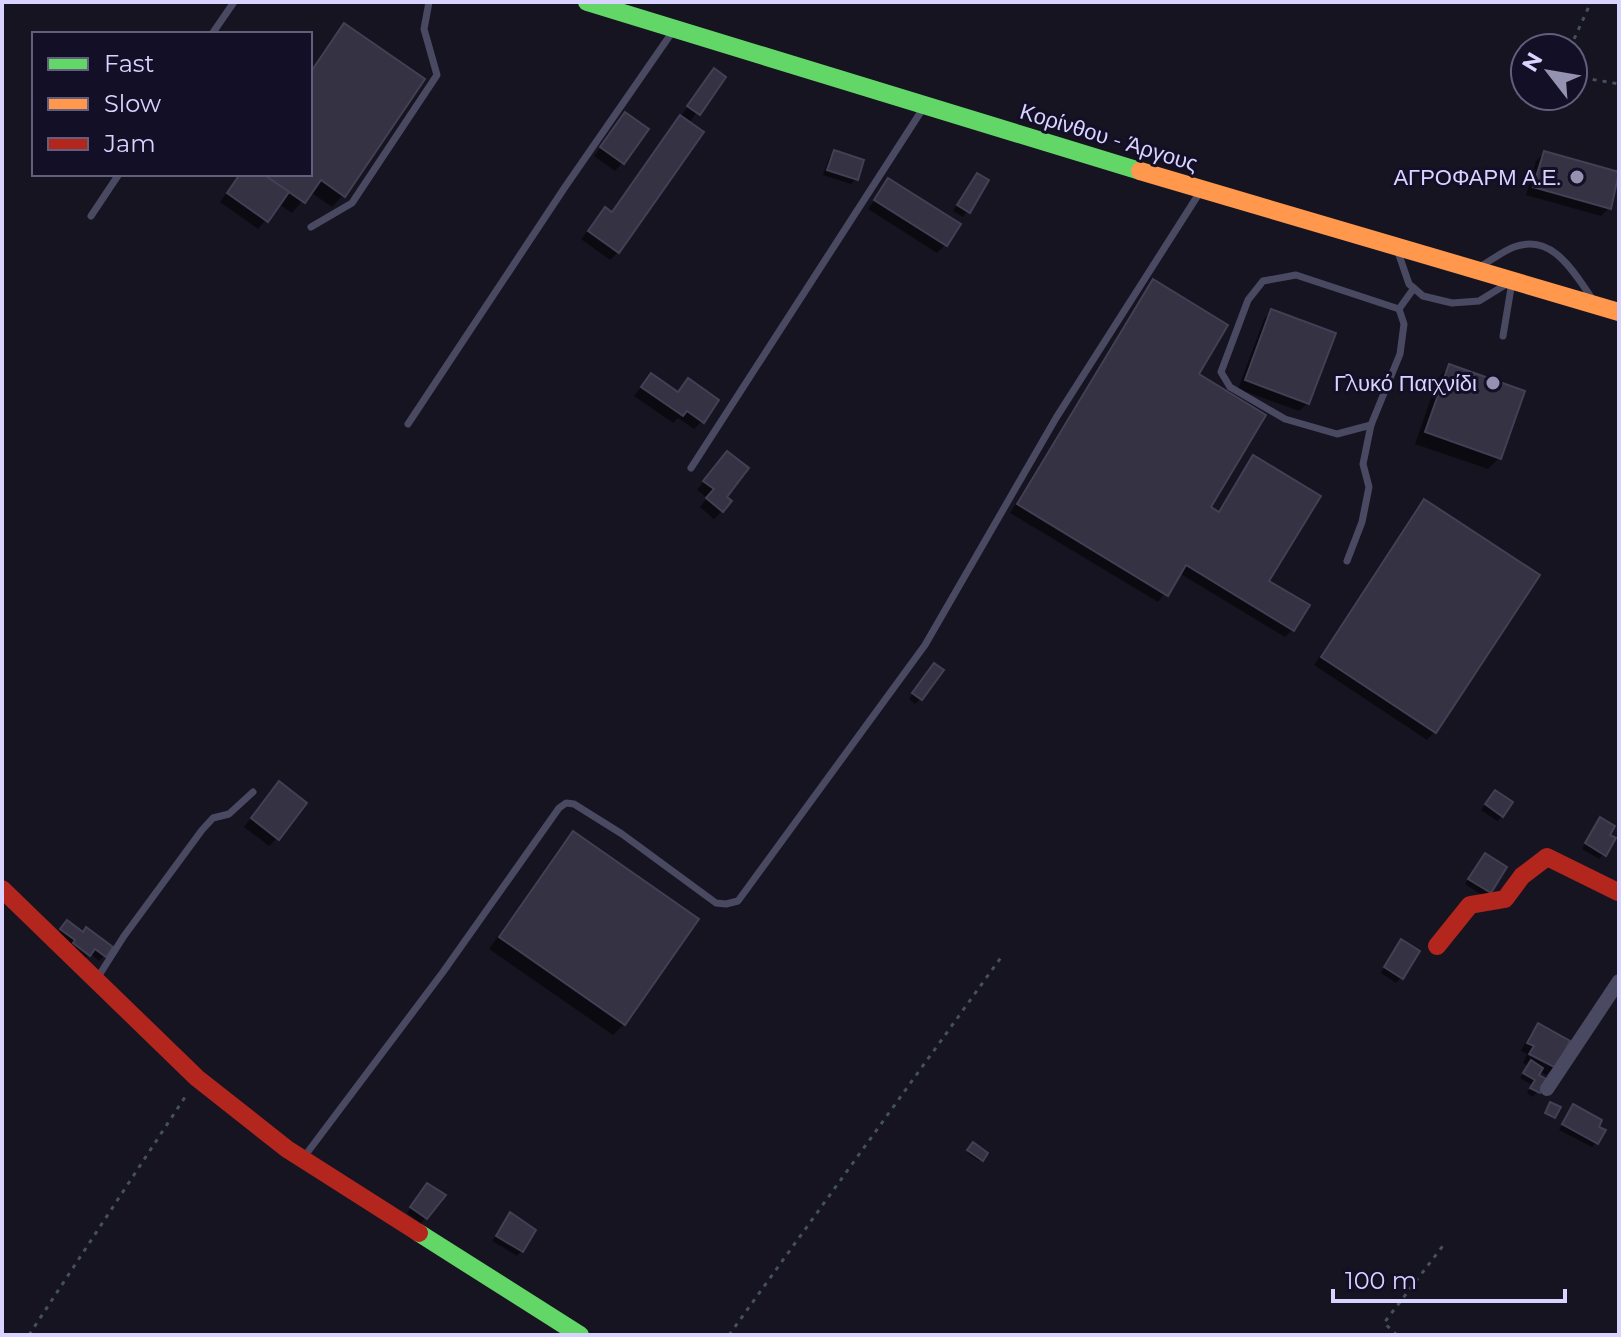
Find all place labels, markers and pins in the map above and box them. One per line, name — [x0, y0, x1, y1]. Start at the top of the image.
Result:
place label: ΑΓΡΟΦΑΡΜ Α.Ε. — [1393, 164, 1561, 191]
marker: ΑΓΡΟΦΑΡΜ Α.Ε. — [1568, 168, 1586, 186]
place label: Γλυκό Παιχνίδι — [1334, 370, 1477, 397]
marker: Γλυκό Παιχνίδι — [1484, 374, 1502, 392]

